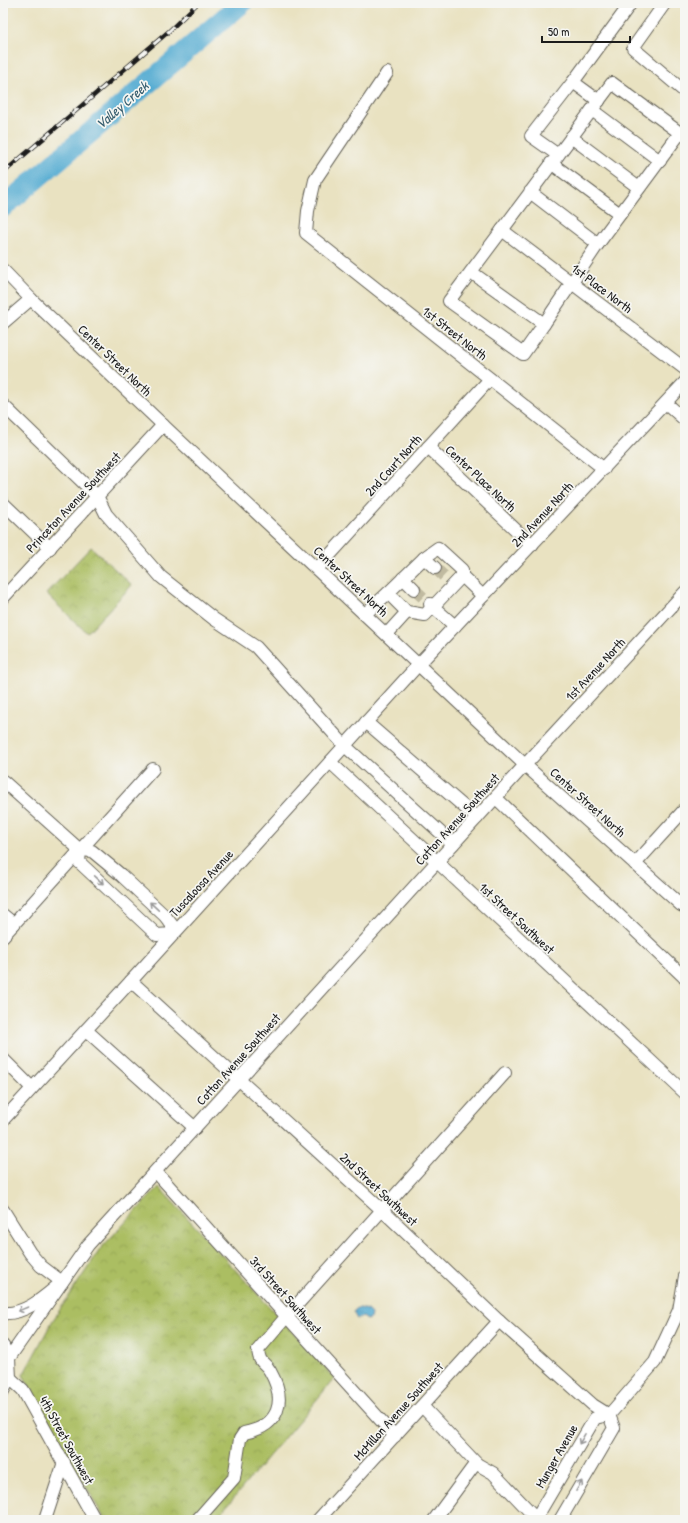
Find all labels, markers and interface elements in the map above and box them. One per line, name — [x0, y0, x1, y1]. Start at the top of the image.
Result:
scale bar — [542, 18, 630, 44]
text: 50 m — [548, 23, 569, 40]
water label: Valley Creek — [91, 76, 154, 134]
street label: 1st Place North — [568, 259, 637, 317]
street label: 1st Street North — [419, 302, 492, 364]
street label: Center Street North — [74, 320, 156, 400]
street label: 2nd Court North — [360, 430, 426, 500]
street label: Center Place North — [442, 440, 521, 516]
street label: Princeton Avenue Southwest — [21, 447, 125, 556]
street label: 2nd Avenue North — [507, 477, 577, 551]
street label: Center Street North — [310, 542, 393, 621]
street label: 1st Avenue North — [561, 633, 629, 704]
street label: Center Street North — [546, 763, 630, 841]
street label: Cotton Avenue Southwest — [411, 769, 504, 869]
street label: Tuscaloosa Avenue — [165, 845, 237, 921]
one-way arrow — [94, 876, 104, 885]
street label: 1st Street Southwest — [475, 878, 559, 958]
one-way arrow — [149, 901, 159, 911]
street label: Cotton Avenue Southwest — [192, 1009, 285, 1109]
street label: 2nd Street Southwest — [336, 1148, 422, 1230]
street label: 3rd Street Southwest — [246, 1252, 326, 1338]
one-way arrow — [17, 1306, 29, 1313]
street label: McMillon Avenue Southwest — [349, 1358, 447, 1464]
street label: 4th Street Southwest — [35, 1393, 99, 1488]
street label: Munger Avenue — [531, 1421, 581, 1491]
one-way arrow — [578, 1433, 586, 1445]
one-way arrow — [576, 1480, 584, 1492]

